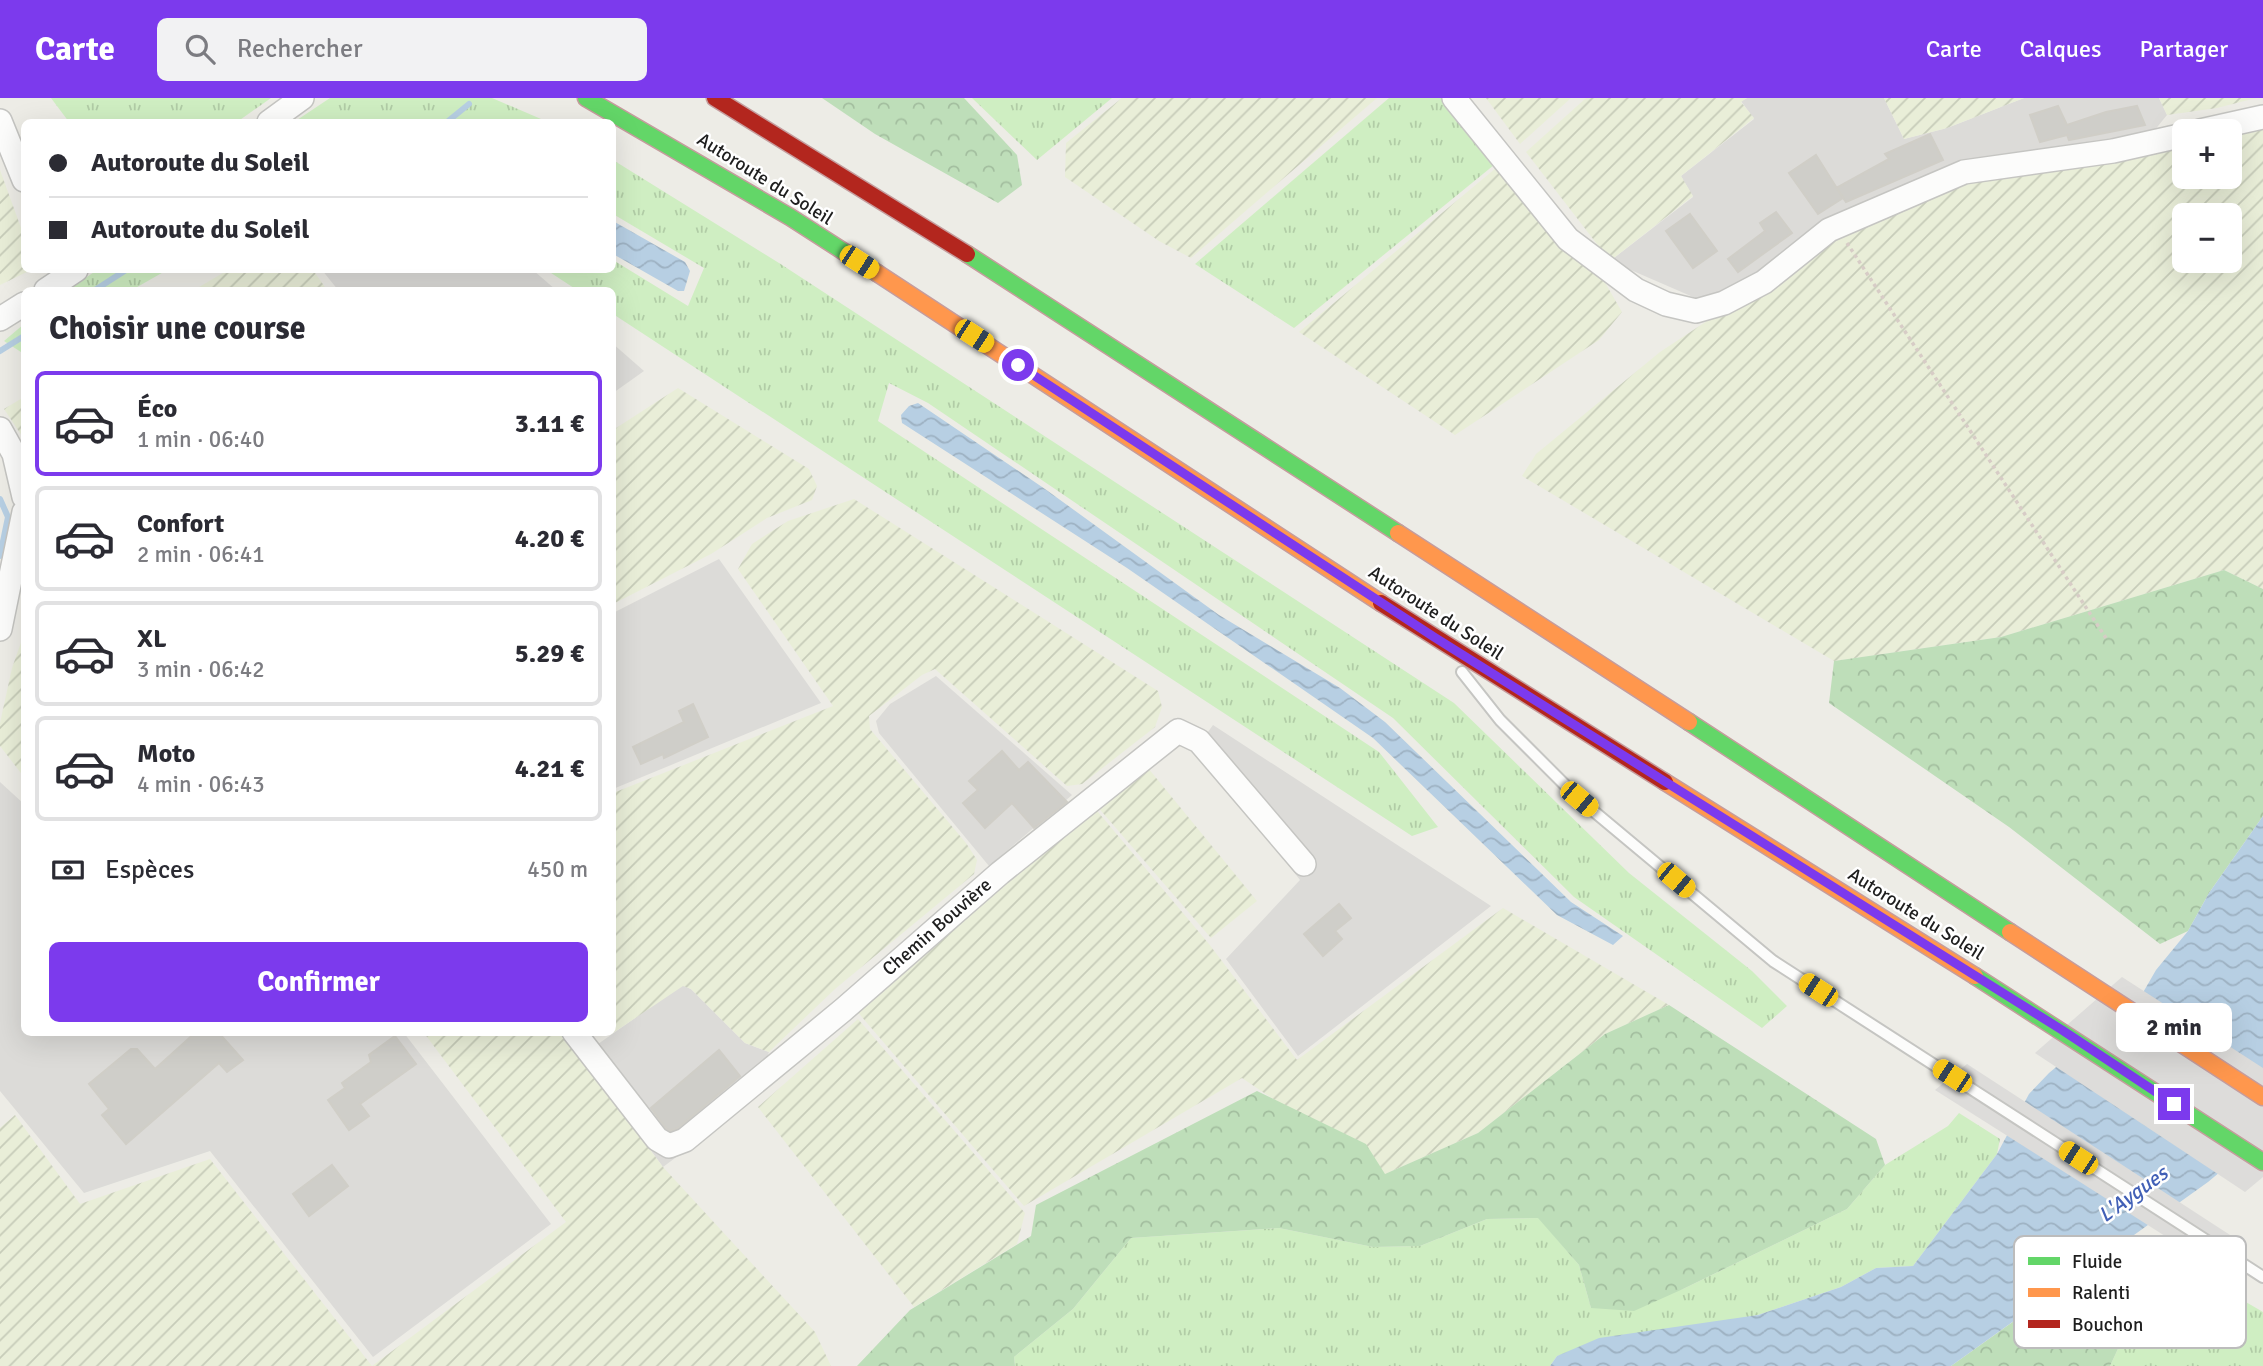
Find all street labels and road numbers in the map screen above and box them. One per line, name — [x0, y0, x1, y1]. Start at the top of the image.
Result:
street label: Autoroute du Soleil — [693, 128, 837, 230]
street label: Autoroute du Soleil — [1364, 560, 1508, 666]
street label: Autoroute du Soleil — [1844, 863, 1988, 965]
street label: Chemin Bouvière — [877, 873, 997, 981]

